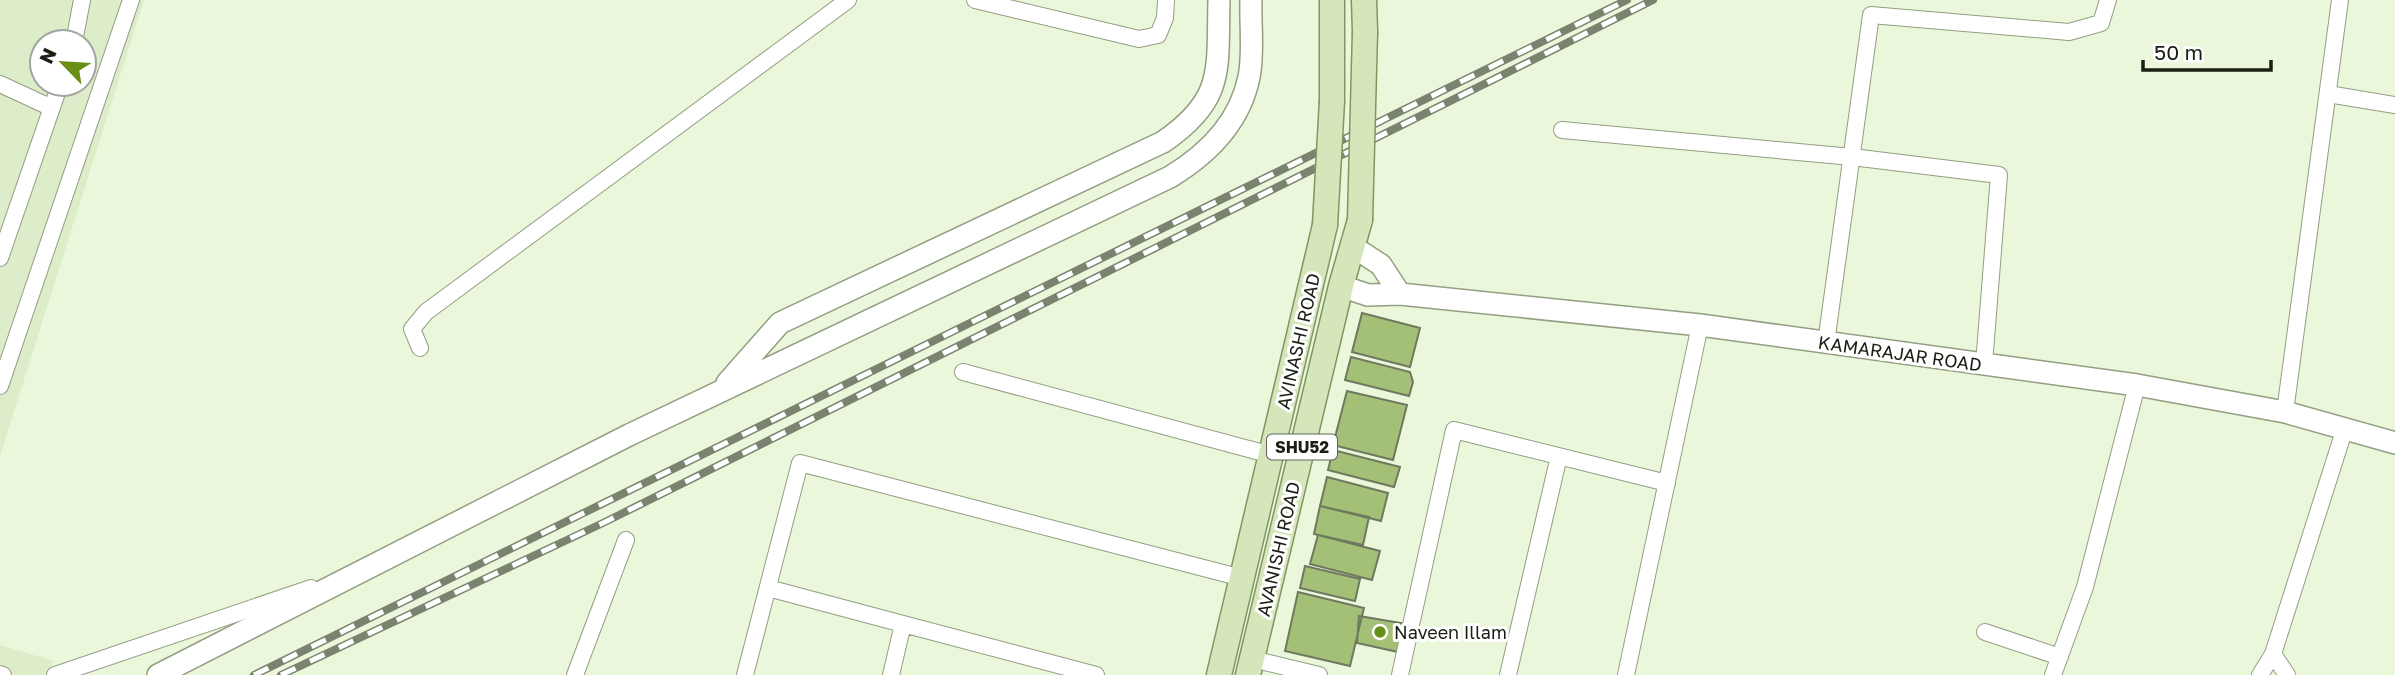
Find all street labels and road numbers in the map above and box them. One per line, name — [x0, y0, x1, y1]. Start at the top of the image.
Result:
street label: AVINASHI ROAD — [1272, 271, 1324, 411]
street label: KAMARAJAR ROAD — [1817, 331, 1983, 375]
road number: SHU52 — [1267, 434, 1337, 460]
street label: AVANISHI ROAD — [1252, 480, 1304, 618]

